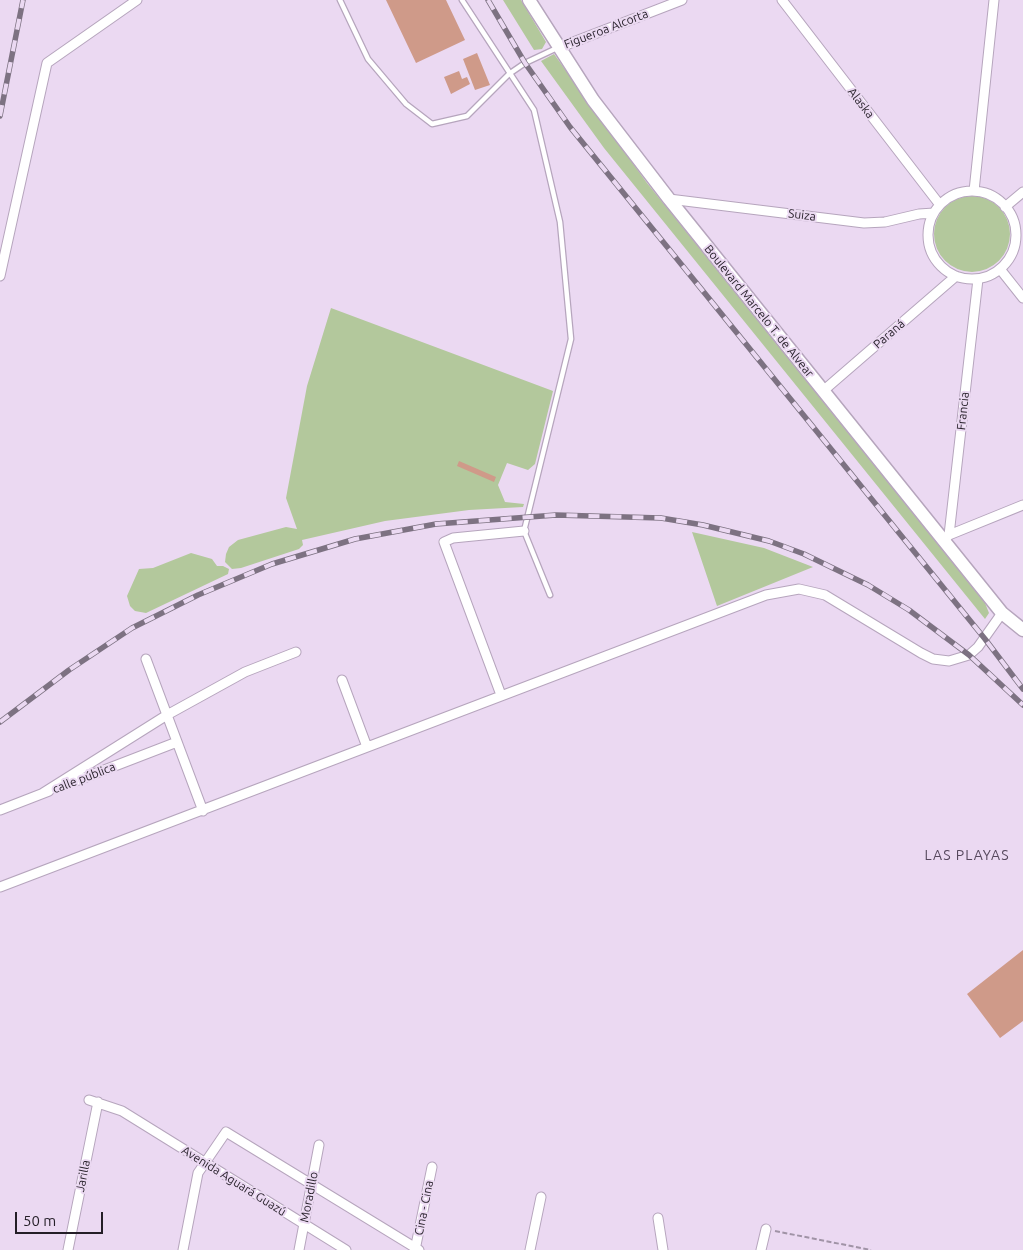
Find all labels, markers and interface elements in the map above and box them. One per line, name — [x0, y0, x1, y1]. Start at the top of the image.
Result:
street label: Figueroa Alcorta — [562, 6, 650, 52]
street label: Alaska — [845, 85, 877, 121]
street label: Suiza — [787, 206, 817, 224]
street label: Boulevard Marcelo T. de Alvear — [701, 242, 817, 380]
street label: Paraná — [870, 316, 908, 352]
street label: Francia — [954, 391, 972, 431]
street label: calle pública — [51, 759, 117, 797]
district label: LAS PLAYAS — [923, 847, 1011, 863]
street label: Avenida Aguará Guazú — [179, 1143, 289, 1219]
street label: Jarilla — [73, 1159, 93, 1193]
street label: Moradillo — [297, 1170, 321, 1224]
street label: Cina - Cina — [412, 1179, 436, 1237]
scale bar — [18, 1202, 105, 1234]
text: 50 m — [23, 1212, 56, 1229]

